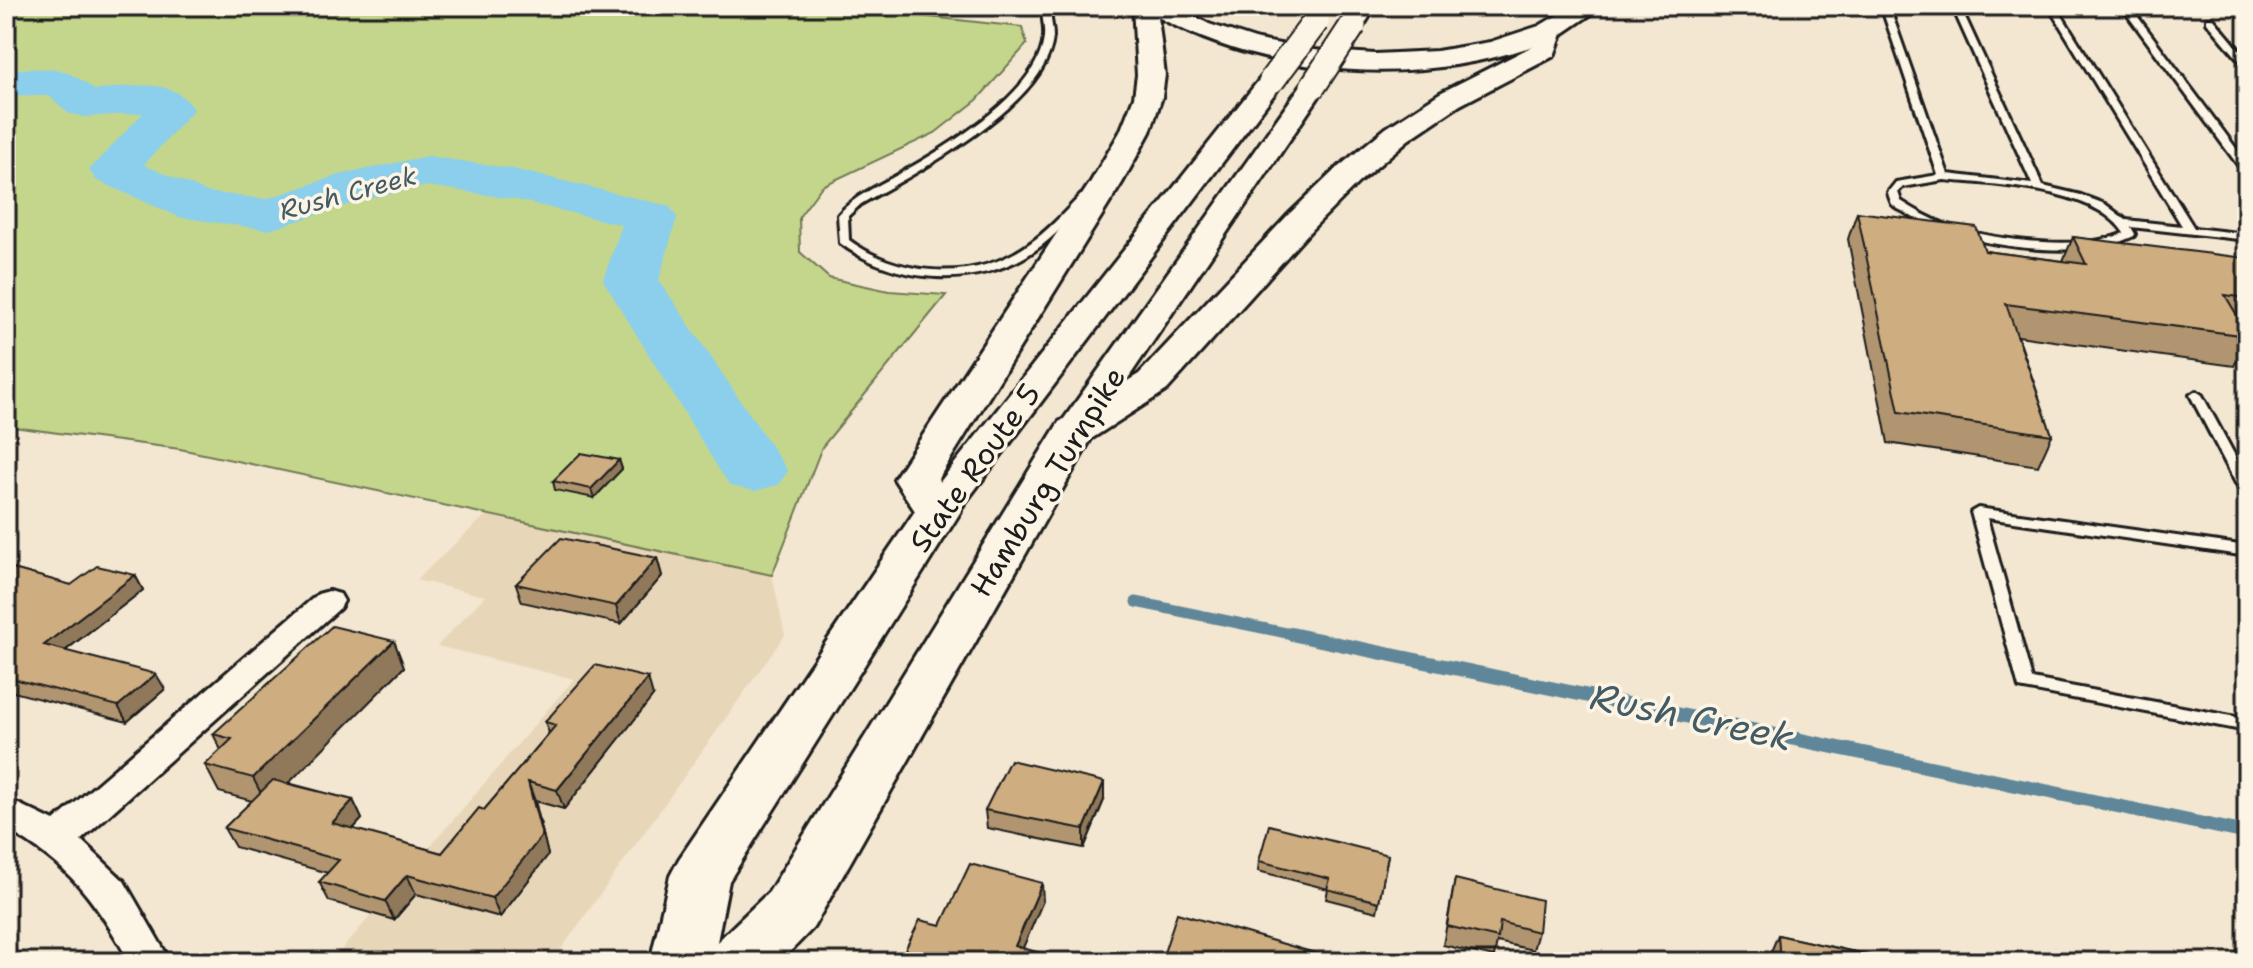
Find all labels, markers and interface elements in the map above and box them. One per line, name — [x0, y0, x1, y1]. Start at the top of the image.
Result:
water label: Rush Creek — [275, 157, 421, 228]
street label: Hamburg Turnpike — [960, 359, 1135, 605]
street label: State Route 5 — [899, 375, 1050, 560]
water label: Rush Creek — [1586, 670, 1798, 763]

